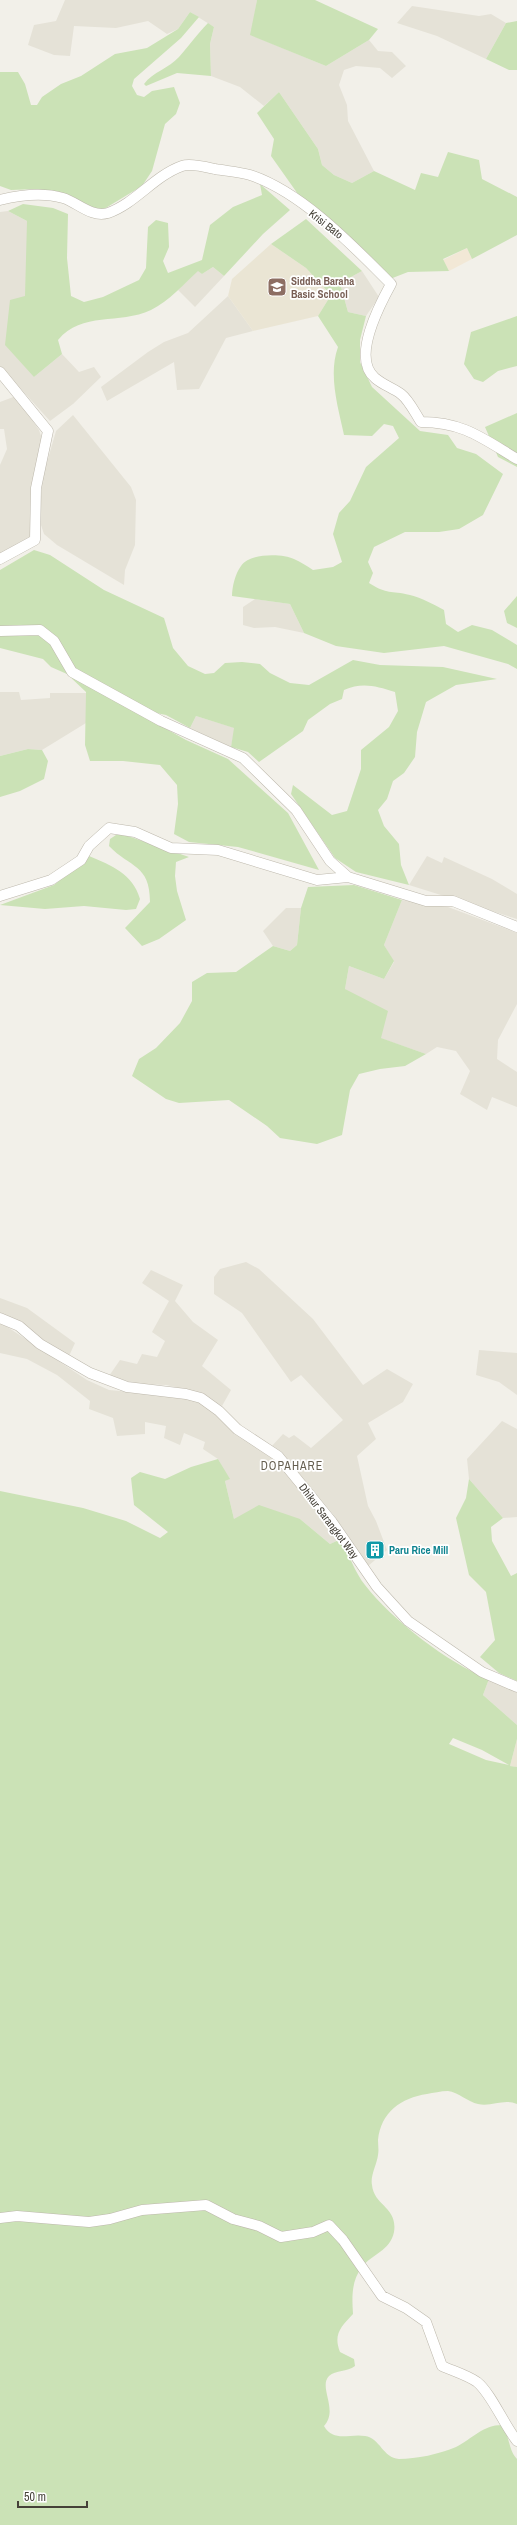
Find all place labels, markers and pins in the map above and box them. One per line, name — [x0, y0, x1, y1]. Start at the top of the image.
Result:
place label: Siddha Baraha Basic School — [291, 274, 354, 301]
school or university icon: Siddha Baraha Basic School — [266, 276, 288, 298]
building icon: Paru Rice Mill — [364, 1539, 386, 1561]
place label: Paru Rice Mill — [389, 1543, 448, 1557]

